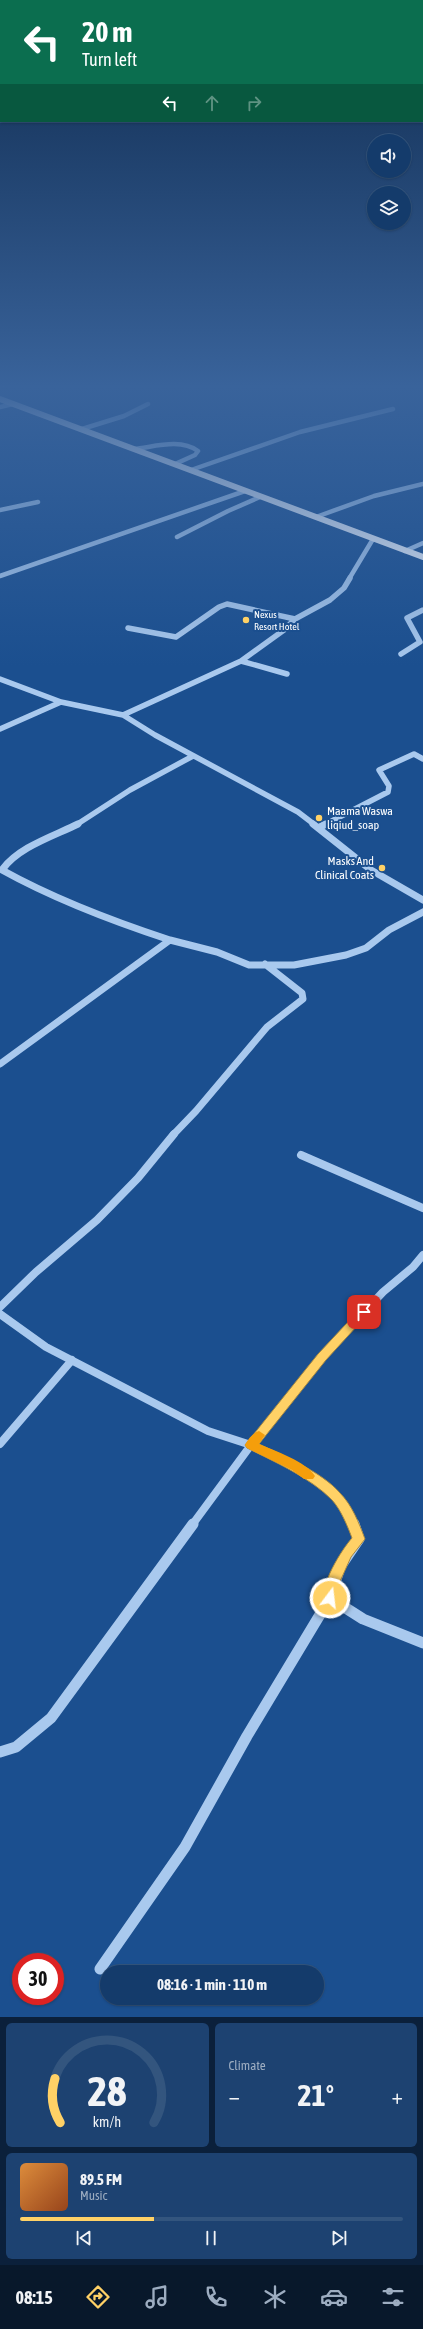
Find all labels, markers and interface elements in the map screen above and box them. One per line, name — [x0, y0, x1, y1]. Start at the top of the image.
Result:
icon: left — [16, 16, 68, 68]
text: 20 m — [82, 16, 132, 48]
text: Turn left — [82, 49, 137, 70]
icon: left — [159, 92, 181, 114]
icon: ahead — [201, 92, 223, 114]
icon: right — [243, 92, 265, 114]
map controls — [367, 134, 411, 230]
button: sound — [367, 134, 411, 178]
button: layers — [367, 186, 411, 230]
place label: Nexus Resort Hotel — [254, 609, 300, 632]
marker: Nexus Resort Hotel — [241, 615, 251, 625]
place label: Maama Waswa liqiud_soap — [327, 804, 393, 832]
marker: Maama Waswa liqiud_soap — [314, 813, 324, 823]
place label: Masks And Clinical Coats — [315, 854, 374, 882]
marker: Masks And Clinical Coats — [377, 863, 387, 873]
pin — [347, 1295, 381, 1329]
icon: arrive — [353, 1301, 375, 1323]
position arrow — [309, 1577, 351, 1619]
speed limit sign: 30 — [12, 1953, 64, 2005]
text: 08:16 · 1 min · 110 m — [157, 1976, 267, 1993]
text: Climate — [229, 2058, 266, 2073]
text: 28 — [88, 2067, 127, 2115]
text: 21° — [298, 2078, 334, 2112]
text: − — [229, 2083, 240, 2109]
text: + — [392, 2083, 403, 2109]
text: km/h — [93, 2114, 121, 2130]
text: 89.5 FM — [80, 2171, 122, 2188]
text: Music — [80, 2188, 107, 2203]
icon: previous — [73, 2227, 95, 2249]
icon: pause — [200, 2227, 222, 2249]
icon: next — [328, 2227, 350, 2249]
icon: directions — [84, 2283, 112, 2311]
icon: music — [143, 2283, 171, 2311]
icon: phone — [202, 2283, 230, 2311]
icon: climate — [261, 2283, 289, 2311]
icon: car — [320, 2283, 348, 2311]
icon: filters — [379, 2283, 407, 2311]
text: 08:15 — [16, 2287, 53, 2308]

